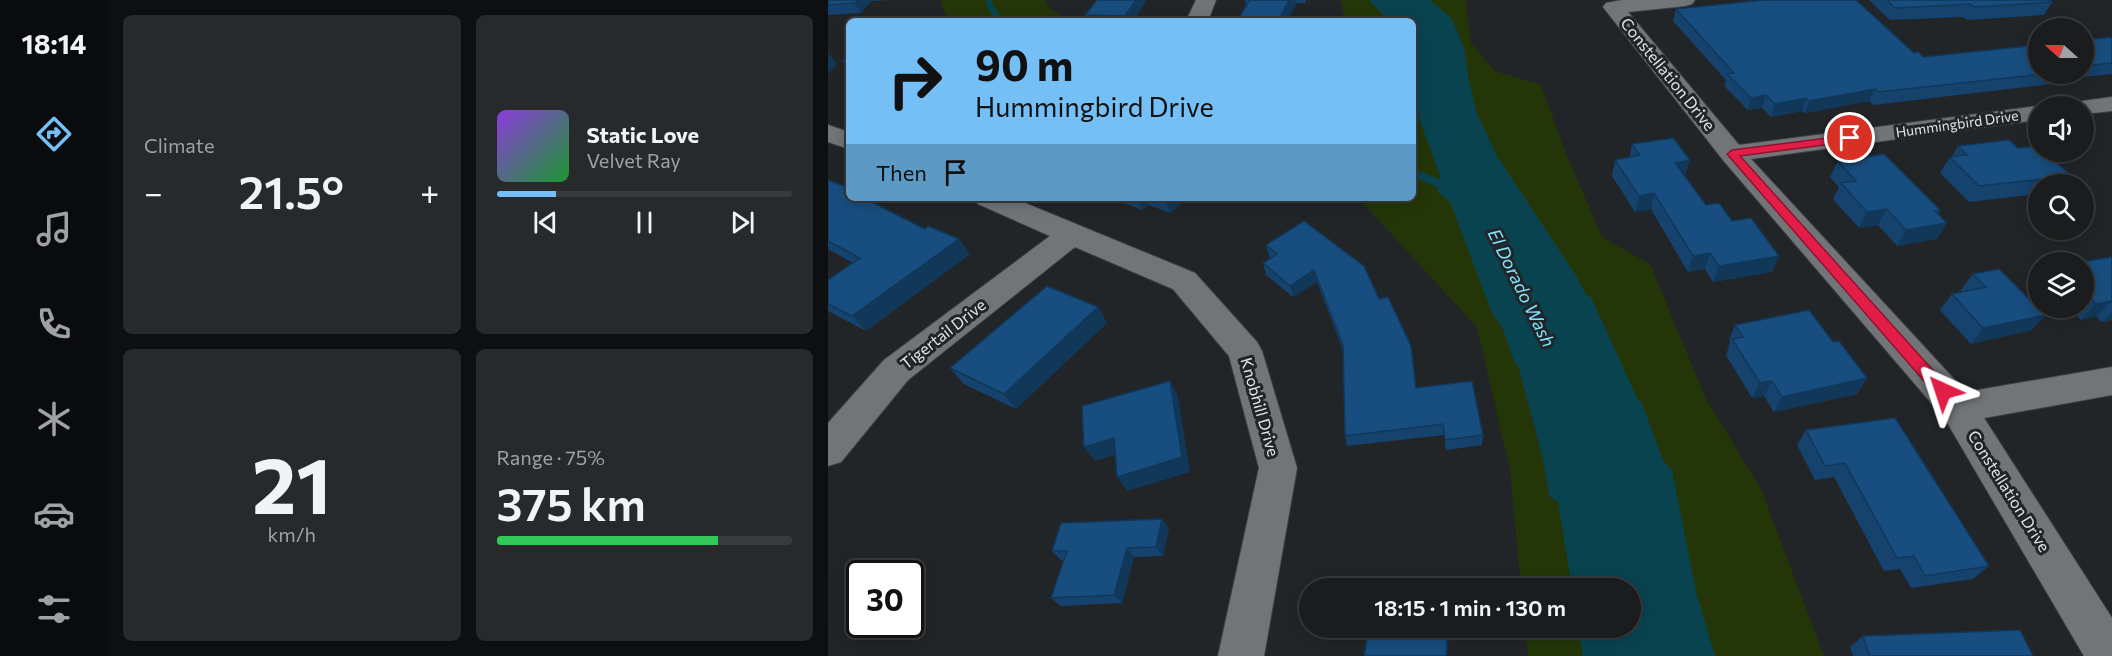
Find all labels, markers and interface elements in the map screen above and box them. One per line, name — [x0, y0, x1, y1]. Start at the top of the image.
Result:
street label: Constellation Drive — [1617, 14, 1720, 134]
north arrow — [2028, 18, 2094, 84]
map controls — [2028, 18, 2094, 318]
text: 18:14 — [22, 27, 86, 60]
text: 90 m — [975, 38, 1074, 90]
icon: right — [876, 42, 954, 120]
text: Hummingbird Drive — [975, 90, 1214, 123]
button: sound — [2028, 96, 2094, 162]
street label: Hummingbird Drive — [1894, 106, 2019, 141]
pin — [1824, 112, 1875, 163]
icon: directions — [33, 113, 75, 155]
text: Static Love — [587, 121, 699, 148]
icon: arrive — [1833, 121, 1866, 154]
text: Climate — [144, 133, 214, 157]
text: Velvet Ray — [587, 148, 681, 172]
icon: arrive — [939, 156, 972, 189]
text: Then — [876, 159, 927, 186]
text: 21.5° — [239, 163, 344, 218]
text: − — [144, 171, 163, 212]
text: + — [420, 171, 439, 212]
button: search — [2028, 174, 2094, 240]
icon: previous — [529, 206, 562, 239]
icon: pause — [628, 206, 661, 239]
icon: next — [726, 206, 759, 239]
icon: music — [33, 208, 75, 250]
water label: El Dorado Wash — [1484, 225, 1560, 350]
button: layers — [2028, 252, 2094, 318]
street label: Tigertail Drive — [896, 295, 989, 373]
icon: phone — [33, 303, 75, 345]
street label: Knobhill Drive — [1237, 355, 1284, 459]
position arrow — [1911, 359, 1975, 423]
icon: climate — [33, 398, 75, 440]
street label: Constellation Drive — [1964, 427, 2054, 555]
text: 21 — [252, 435, 332, 530]
text: Range · 75% — [497, 445, 605, 469]
text: 375 km — [497, 475, 646, 530]
icon: car — [33, 493, 75, 535]
text: km/h — [267, 522, 316, 546]
speed limit sign: 30 — [846, 560, 924, 638]
icon: filters — [33, 588, 75, 630]
text: 18:15 · 1 min · 130 m — [1374, 594, 1566, 621]

